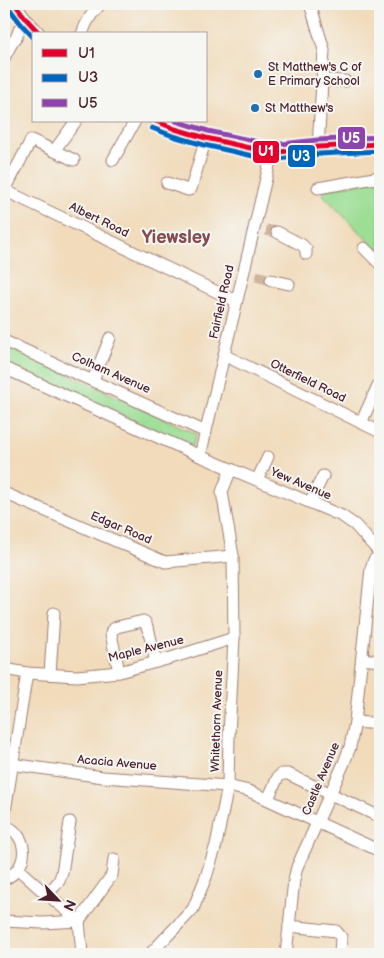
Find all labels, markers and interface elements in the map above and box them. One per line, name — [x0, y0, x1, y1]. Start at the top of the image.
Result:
legend — [32, 32, 208, 122]
text: U1 — [78, 44, 95, 63]
place label: St Matthew's C of E Primary School — [268, 60, 362, 89]
text: U3 — [78, 68, 98, 87]
marker: St Matthew's C of E Primary School — [252, 68, 264, 80]
text: U5 — [78, 94, 98, 113]
place label: St Matthew's — [265, 101, 333, 116]
marker: St Matthew's — [249, 102, 261, 114]
line badge: U5 — [337, 126, 366, 150]
text: U5 — [342, 130, 360, 147]
line badge: U1 — [252, 140, 280, 164]
text: U1 — [258, 143, 274, 160]
line badge: U3 — [287, 144, 316, 168]
text: U3 — [292, 148, 310, 165]
street label: Albert Road — [67, 199, 131, 241]
district label: Yiewsley — [142, 227, 211, 248]
street label: Fairfield Road — [206, 263, 238, 340]
street label: Colham Avenue — [69, 349, 153, 397]
street label: Otterfield Road — [268, 356, 348, 406]
street label: Yew Avenue — [267, 464, 334, 504]
street label: Edgar Road — [88, 508, 154, 548]
street label: Maple Avenue — [107, 632, 185, 666]
street label: Whitethorn Avenue — [208, 670, 226, 772]
street label: Castle Avenue — [299, 740, 343, 818]
street label: Acacia Avenue — [77, 752, 157, 774]
north arrow — [32, 876, 82, 926]
text: N — [59, 897, 79, 914]

